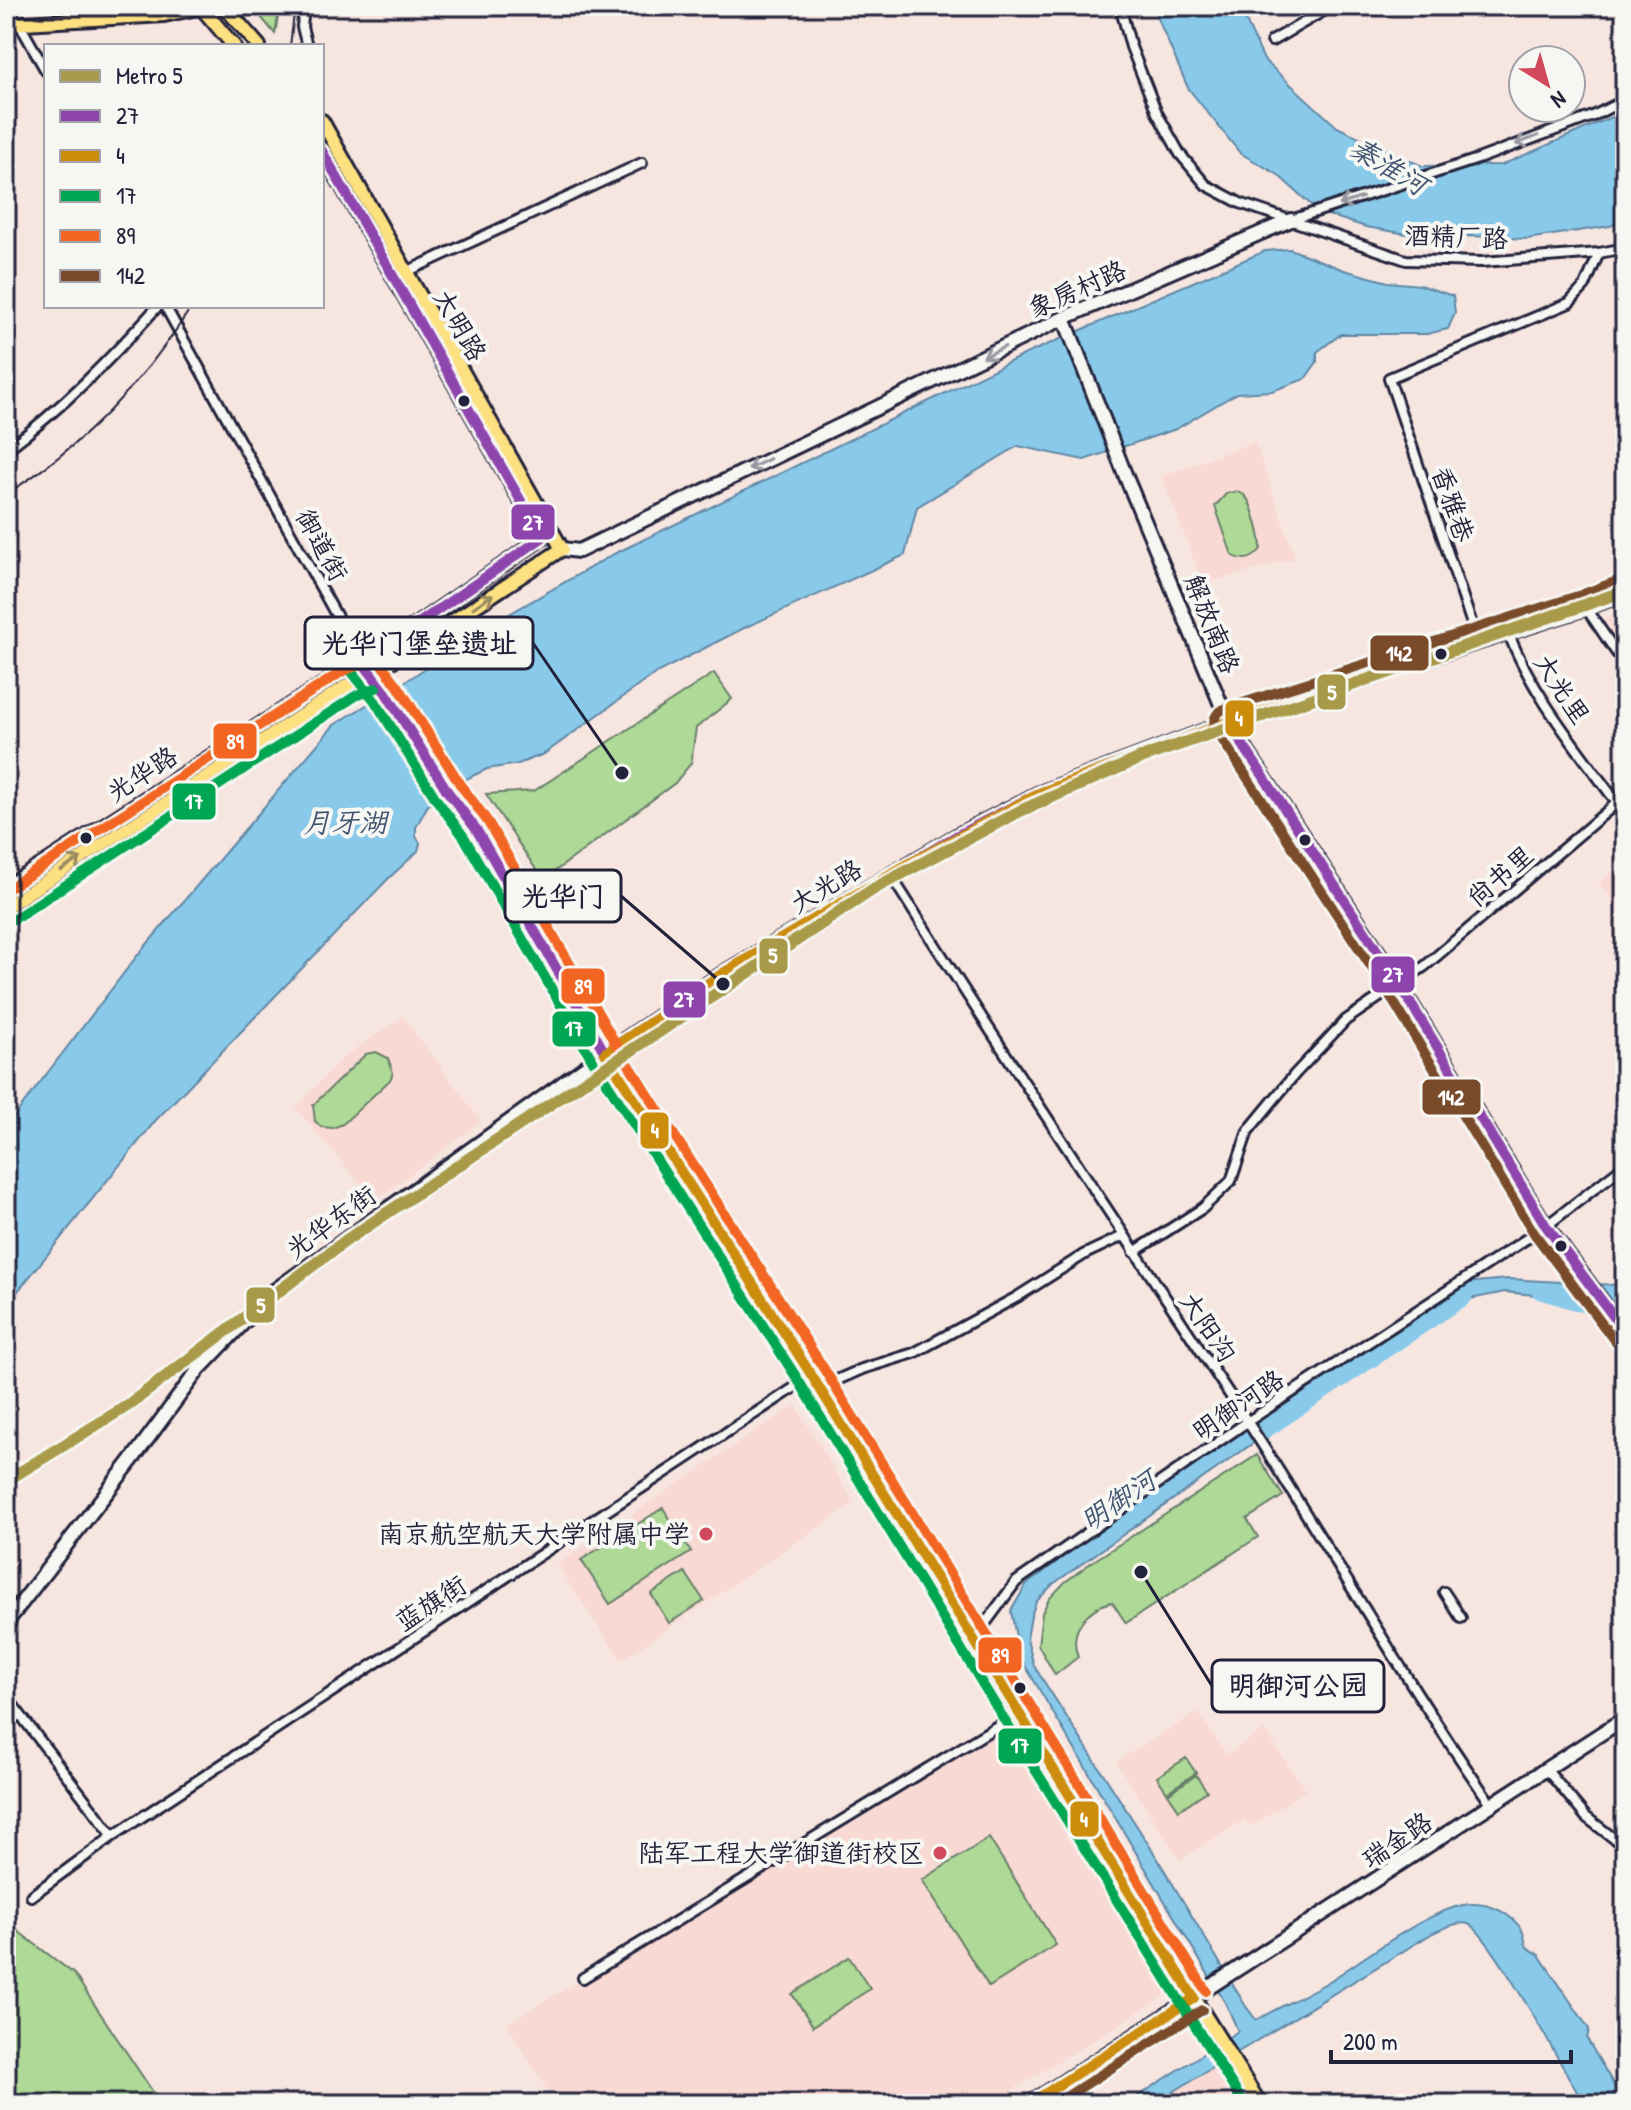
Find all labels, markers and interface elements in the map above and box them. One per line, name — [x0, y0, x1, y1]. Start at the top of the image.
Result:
legend — [44, 44, 324, 308]
north arrow — [1507, 44, 1587, 124]
text: Metro 5 — [116, 59, 183, 91]
text: N — [1545, 84, 1573, 116]
text: 27 — [116, 99, 139, 131]
water label: 秦淮河 — [1343, 128, 1438, 206]
one-way arrow — [1515, 134, 1540, 148]
text: 4 — [116, 139, 125, 171]
text: 17 — [116, 179, 137, 211]
one-way arrow — [1339, 194, 1364, 209]
street label: 酒精厂路 — [1403, 217, 1509, 256]
text: 89 — [116, 219, 135, 251]
street label: 象房村路 — [1022, 251, 1131, 326]
text: 142 — [116, 259, 145, 291]
street label: 大明路 — [426, 282, 495, 367]
one-way arrow — [982, 345, 1006, 360]
unlabelled marker — [456, 393, 472, 409]
one-way arrow — [748, 457, 772, 472]
street label: 香雅巷 — [1424, 461, 1483, 546]
street label: 御道街 — [288, 502, 357, 587]
line badge: 27 — [510, 503, 556, 541]
text: 27 — [522, 507, 544, 537]
street label: 解放南路 — [1177, 569, 1248, 679]
one-way arrow — [471, 593, 494, 609]
callout: 光华门堡垒遗址 — [305, 617, 533, 669]
text: 光华门堡垒遗址 — [321, 624, 517, 662]
line badge: 142 — [1369, 634, 1430, 672]
text: 142 — [1386, 638, 1413, 668]
unlabelled marker — [1433, 646, 1449, 662]
street label: 大光里 — [1526, 646, 1598, 731]
line badge: 5 — [1316, 673, 1347, 711]
text: 5 — [1327, 677, 1337, 707]
line badge: 4 — [1224, 699, 1255, 738]
text: 4 — [1235, 703, 1243, 733]
line badge: 89 — [212, 722, 258, 760]
text: 89 — [226, 726, 244, 756]
street label: 光华路 — [99, 738, 184, 810]
line badge: 17 — [171, 782, 217, 821]
text: 17 — [185, 786, 204, 816]
water label: 月牙湖 — [303, 803, 390, 841]
unlabelled marker — [78, 830, 94, 846]
unlabelled marker — [1297, 832, 1313, 848]
street label: 尚书里 — [1459, 837, 1541, 914]
street label: 大光路 — [783, 850, 868, 921]
one-way arrow — [60, 856, 82, 873]
callout: 光华门 — [505, 870, 621, 922]
text: 光华门 — [521, 877, 605, 915]
line badge: 5 — [758, 937, 789, 975]
text: 5 — [768, 940, 778, 970]
line badge: 27 — [1370, 955, 1416, 994]
text: 27 — [1382, 959, 1404, 989]
line badge: 89 — [560, 967, 606, 1005]
text: 89 — [574, 971, 592, 1001]
line badge: 27 — [662, 980, 707, 1019]
text: 27 — [673, 984, 695, 1014]
line badge: 17 — [551, 1010, 597, 1048]
text: 17 — [565, 1013, 584, 1043]
line badge: 142 — [1421, 1078, 1482, 1116]
text: 142 — [1438, 1082, 1465, 1112]
line badge: 4 — [639, 1111, 670, 1150]
text: 4 — [651, 1115, 659, 1145]
street label: 光华东街 — [278, 1177, 383, 1266]
unlabelled marker — [1553, 1238, 1569, 1254]
street label: 大阳沟 — [1172, 1285, 1245, 1369]
line badge: 5 — [245, 1286, 276, 1324]
text: 5 — [256, 1290, 266, 1320]
street label: 明御河路 — [1185, 1361, 1291, 1448]
water label: 明御河 — [1073, 1459, 1167, 1539]
place label: 南京航空航天大学附属中学 — [378, 1516, 690, 1551]
marker: 南京航空航天大学附属中学 — [697, 1525, 715, 1543]
street label: 蓝旗街 — [388, 1567, 473, 1639]
line badge: 89 — [977, 1636, 1023, 1674]
text: 89 — [991, 1640, 1009, 1670]
callout: 明御河公园 — [1212, 1660, 1384, 1712]
text: 明御河公园 — [1228, 1666, 1368, 1704]
unlabelled marker — [1012, 1680, 1028, 1696]
line badge: 17 — [997, 1727, 1043, 1765]
text: 17 — [1011, 1730, 1030, 1760]
line badge: 4 — [1069, 1800, 1100, 1838]
street label: 瑞金路 — [1355, 1803, 1439, 1876]
text: 4 — [1080, 1804, 1088, 1834]
place label: 陆军工程大学御道街校区 — [638, 1835, 924, 1870]
marker: 陆军工程大学御道街校区 — [931, 1844, 949, 1862]
scale bar — [1331, 2014, 1571, 2064]
text: 200 m — [1343, 2025, 1398, 2057]

